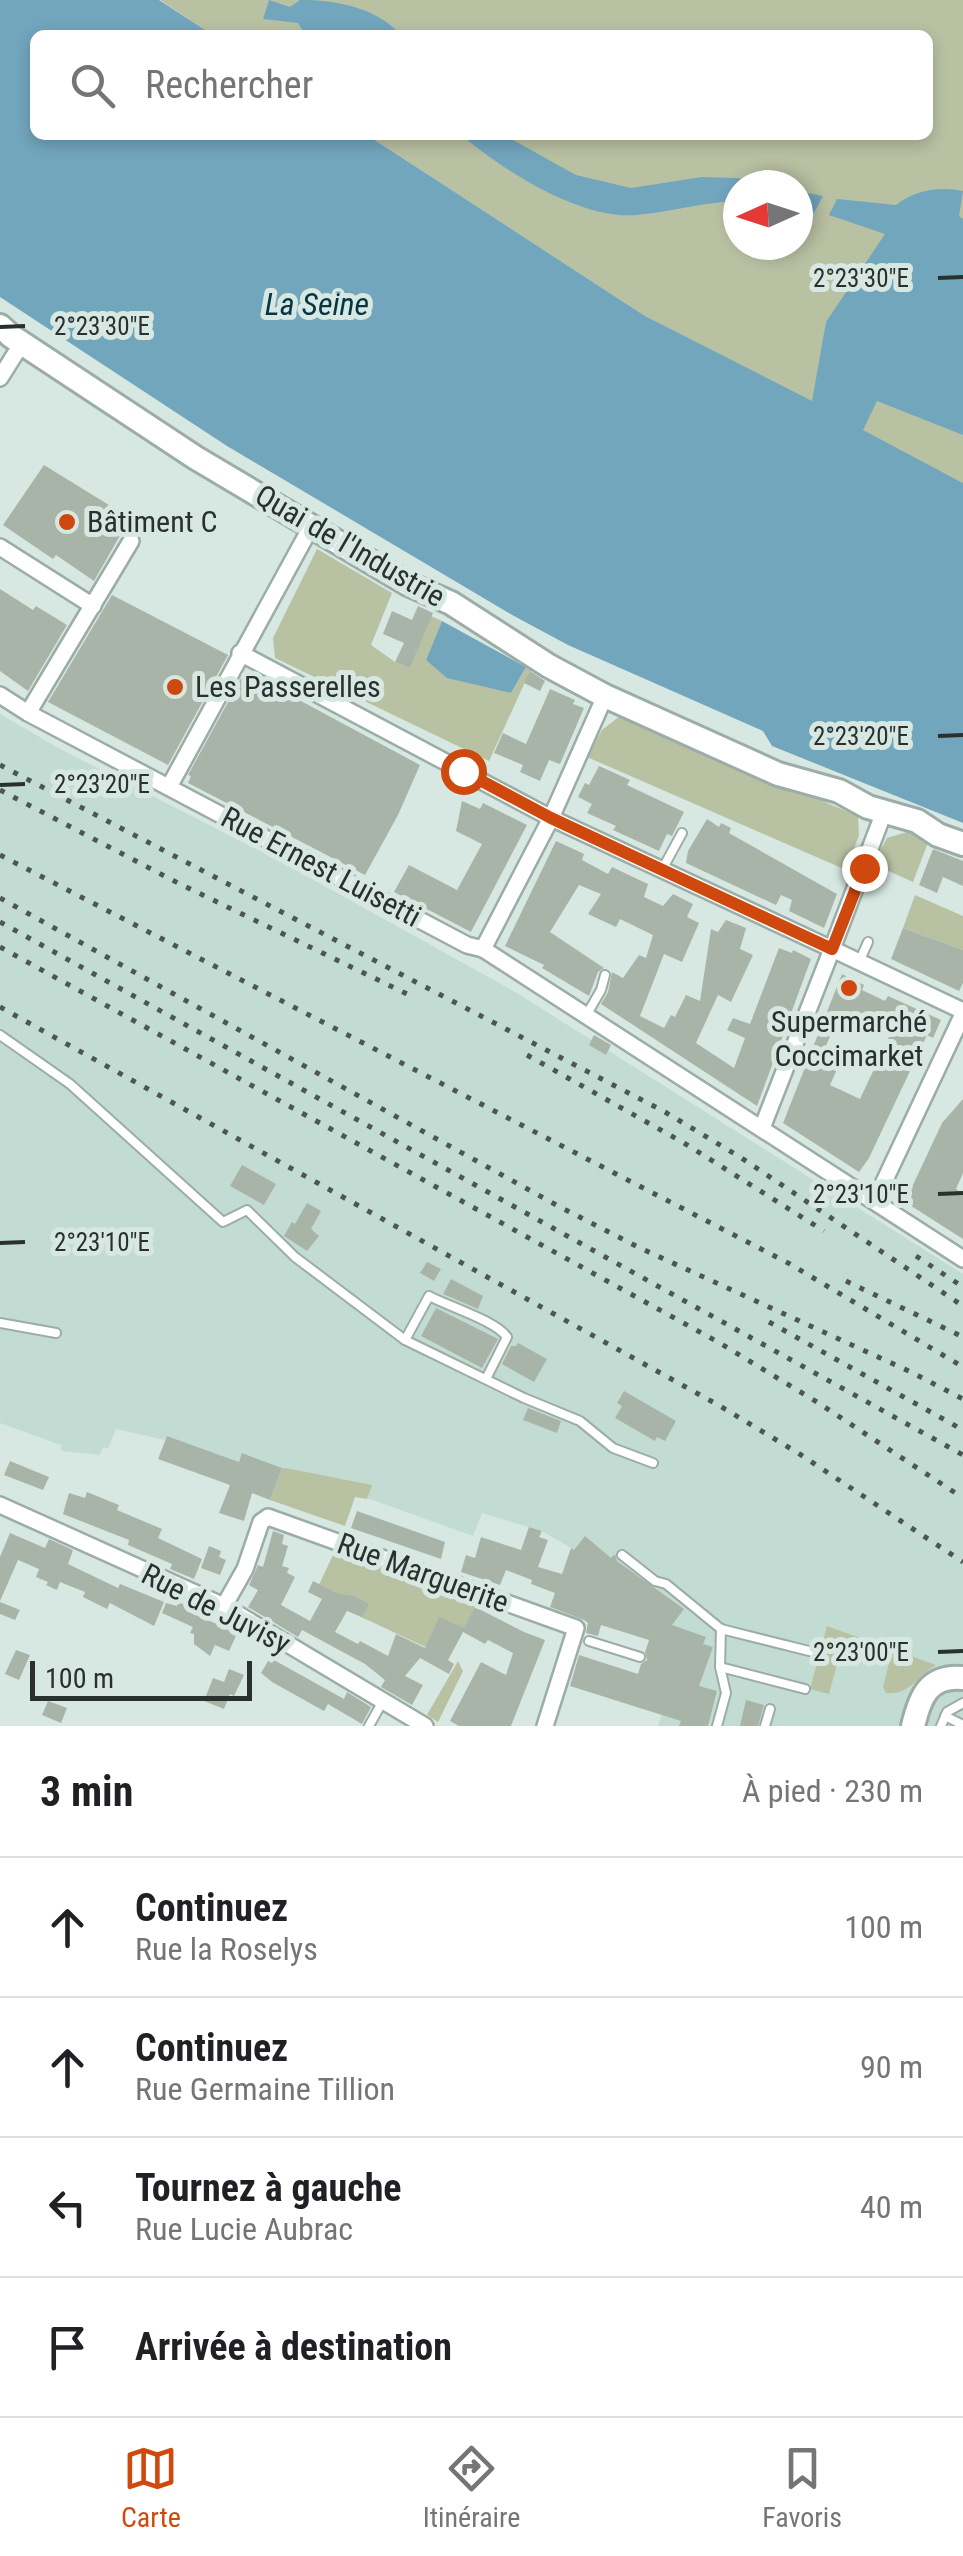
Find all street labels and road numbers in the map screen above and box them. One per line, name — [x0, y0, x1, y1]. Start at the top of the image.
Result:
street label: Quai de l'Industrie — [249, 477, 451, 614]
street label: Rue Ernest Luisetti — [216, 799, 427, 934]
street label: Rue Marguerite — [333, 1525, 514, 1620]
street label: Rue de Juvisy — [136, 1556, 296, 1661]

